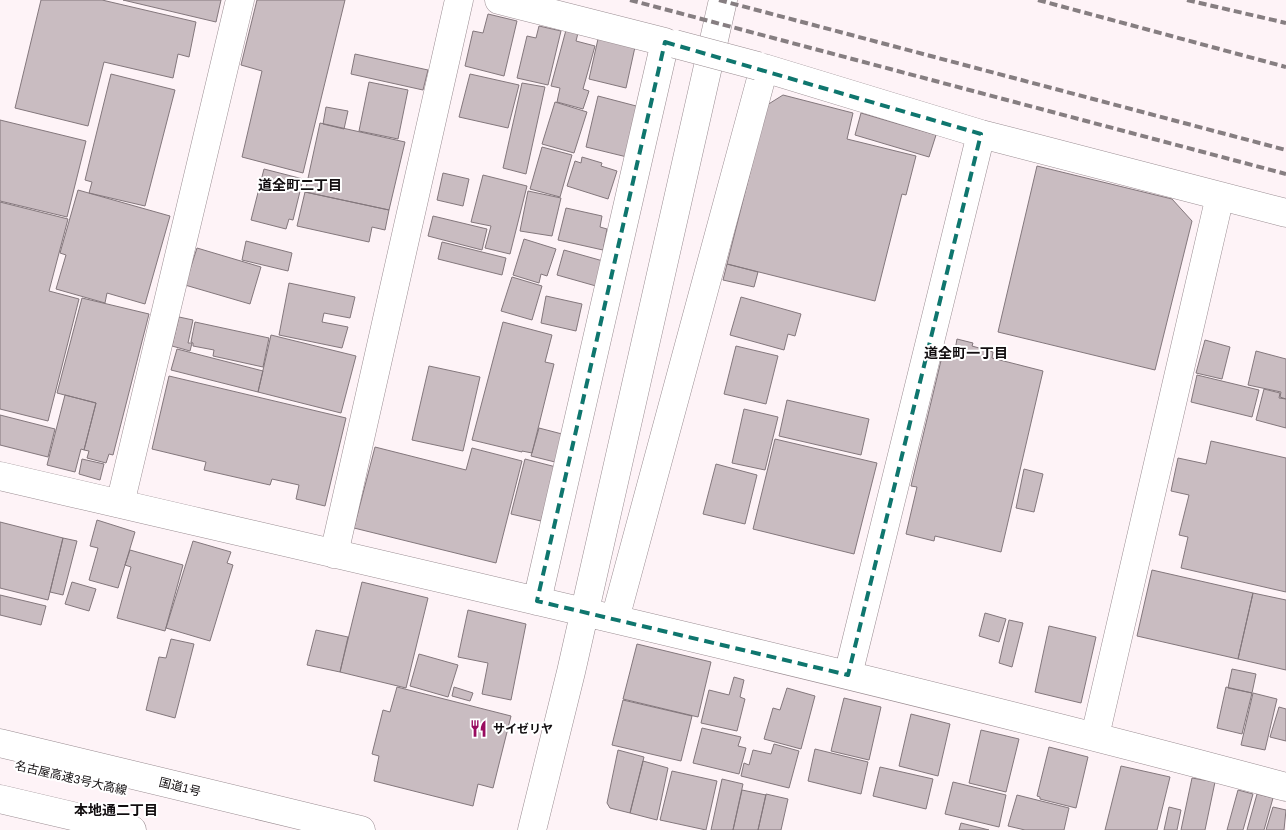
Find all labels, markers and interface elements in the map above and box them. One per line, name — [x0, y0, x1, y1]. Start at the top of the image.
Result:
district label: 道全町二丁目 — [258, 177, 342, 193]
district label: 道全町一丁目 — [924, 345, 1008, 361]
restaurant icon: サイゼリヤ — [469, 719, 489, 739]
place label: サイゼリヤ — [493, 722, 553, 736]
street label: 名古屋高速3号大高線 — [14, 758, 128, 798]
street label: 国道1号 — [158, 775, 202, 799]
district label: 本地通二丁目 — [74, 802, 158, 818]

